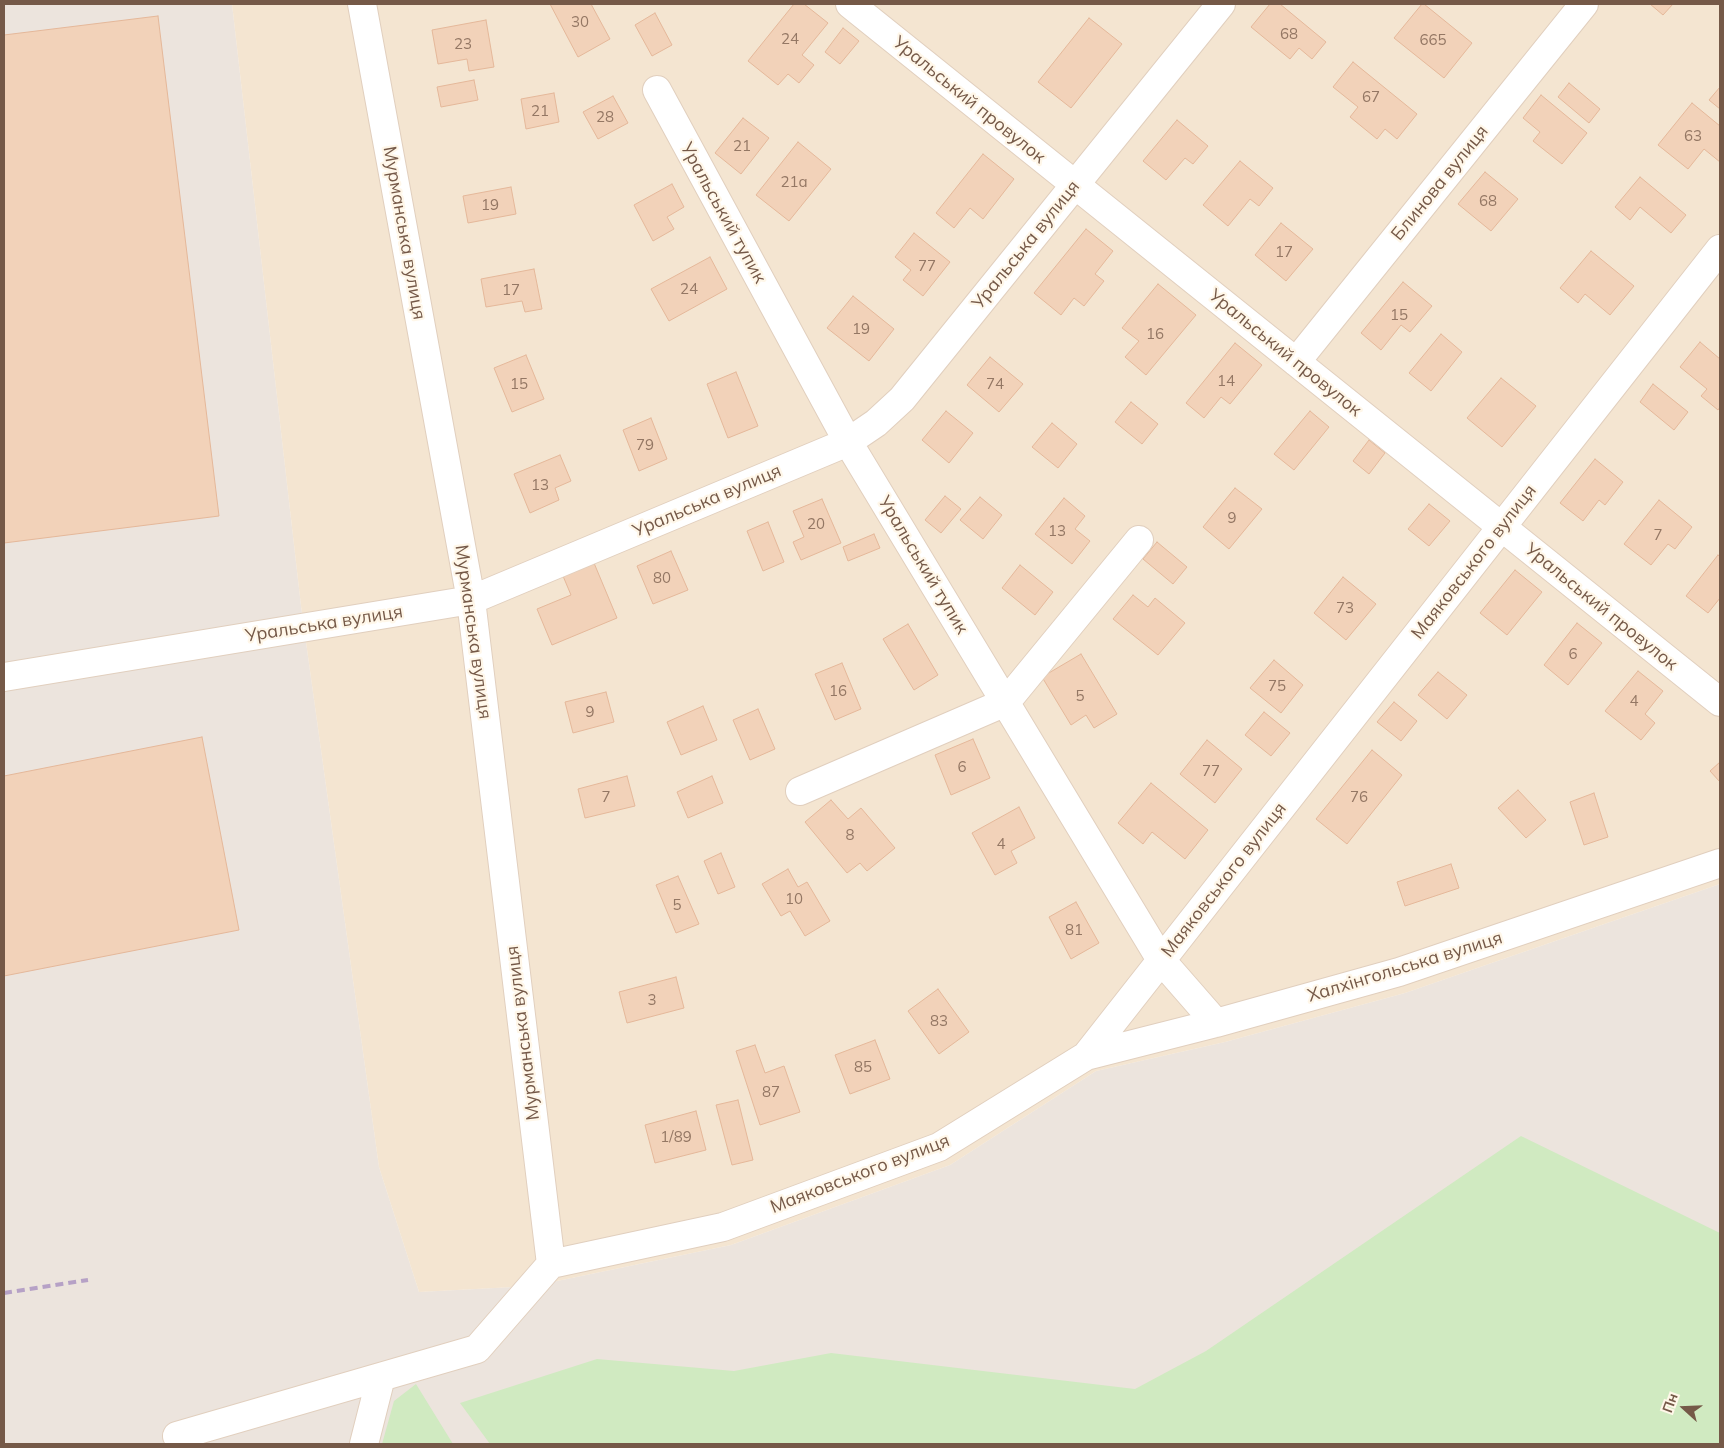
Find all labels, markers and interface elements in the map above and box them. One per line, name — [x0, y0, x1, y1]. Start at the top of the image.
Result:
house number: 30 — [571, 13, 589, 31]
house number: 68 — [1280, 25, 1298, 43]
house number: 24 — [781, 30, 799, 48]
house number: 665 — [1420, 31, 1446, 49]
street label: Уральський провулок — [888, 32, 1050, 168]
house number: 23 — [454, 35, 472, 53]
house number: 67 — [1362, 88, 1380, 106]
house number: 21 — [531, 102, 549, 120]
house number: 28 — [596, 108, 614, 126]
street label: Блинова вулиця — [1387, 121, 1493, 245]
house number: 63 — [1684, 127, 1702, 145]
house number: 21 — [733, 137, 751, 155]
street label: Уральський тупик — [675, 139, 771, 287]
street label: Мурманська вулиця — [378, 145, 430, 321]
house number: 21а — [780, 173, 808, 191]
street label: Уральська вулиця — [968, 176, 1084, 314]
house number: 68 — [1479, 192, 1497, 210]
house number: 19 — [481, 196, 499, 214]
house number: 17 — [1275, 243, 1293, 261]
house number: 77 — [918, 257, 936, 275]
house number: 24 — [680, 280, 698, 298]
house number: 17 — [502, 281, 520, 299]
street label: Уральський провулок — [1204, 285, 1366, 421]
house number: 15 — [1390, 306, 1408, 324]
house number: 19 — [852, 320, 870, 338]
house number: 16 — [1146, 325, 1164, 343]
house number: 14 — [1217, 372, 1235, 390]
house number: 15 — [510, 375, 528, 393]
house number: 74 — [986, 375, 1004, 393]
house number: 79 — [636, 436, 654, 454]
street label: Уральська вулиця — [630, 460, 784, 542]
house number: 13 — [531, 476, 549, 494]
street label: Маяковського вулиця — [1407, 480, 1541, 644]
street label: Уральський тупик — [873, 492, 973, 638]
house number: 9 — [1228, 509, 1236, 527]
house number: 20 — [807, 515, 825, 533]
house number: 13 — [1048, 522, 1066, 540]
house number: 7 — [1654, 526, 1662, 544]
street label: Уральський провулок — [1520, 539, 1682, 675]
street label: Мурманська вулиця — [450, 543, 496, 721]
house number: 80 — [653, 569, 671, 587]
house number: 73 — [1336, 599, 1354, 617]
street label: Уральська вулиця — [244, 601, 404, 647]
house number: 6 — [1569, 645, 1577, 663]
house number: 75 — [1268, 677, 1286, 695]
house number: 16 — [829, 682, 847, 700]
house number: 5 — [1076, 687, 1084, 705]
house number: 4 — [1630, 692, 1638, 710]
house number: 9 — [586, 703, 594, 721]
house number: 6 — [958, 758, 966, 776]
house number: 77 — [1202, 762, 1220, 780]
house number: 7 — [602, 788, 610, 806]
house number: 76 — [1350, 788, 1368, 806]
street label: Маяковського вулиця — [1157, 798, 1291, 962]
house number: 8 — [846, 826, 854, 844]
house number: 4 — [997, 835, 1005, 853]
house number: 10 — [785, 890, 803, 908]
house number: 5 — [673, 896, 681, 914]
house number: 81 — [1065, 921, 1083, 939]
street label: Халхінгольська вулиця — [1305, 927, 1505, 1007]
street label: Мурманська вулиця — [502, 944, 544, 1122]
house number: 3 — [648, 991, 656, 1009]
house number: 83 — [930, 1012, 948, 1030]
house number: 85 — [854, 1058, 872, 1076]
house number: 87 — [762, 1083, 780, 1101]
house number: 1/89 — [660, 1128, 692, 1146]
street label: Маяковського вулиця — [767, 1130, 953, 1218]
north arrow — [1659, 1383, 1709, 1433]
text: Пн — [1658, 1391, 1682, 1415]

